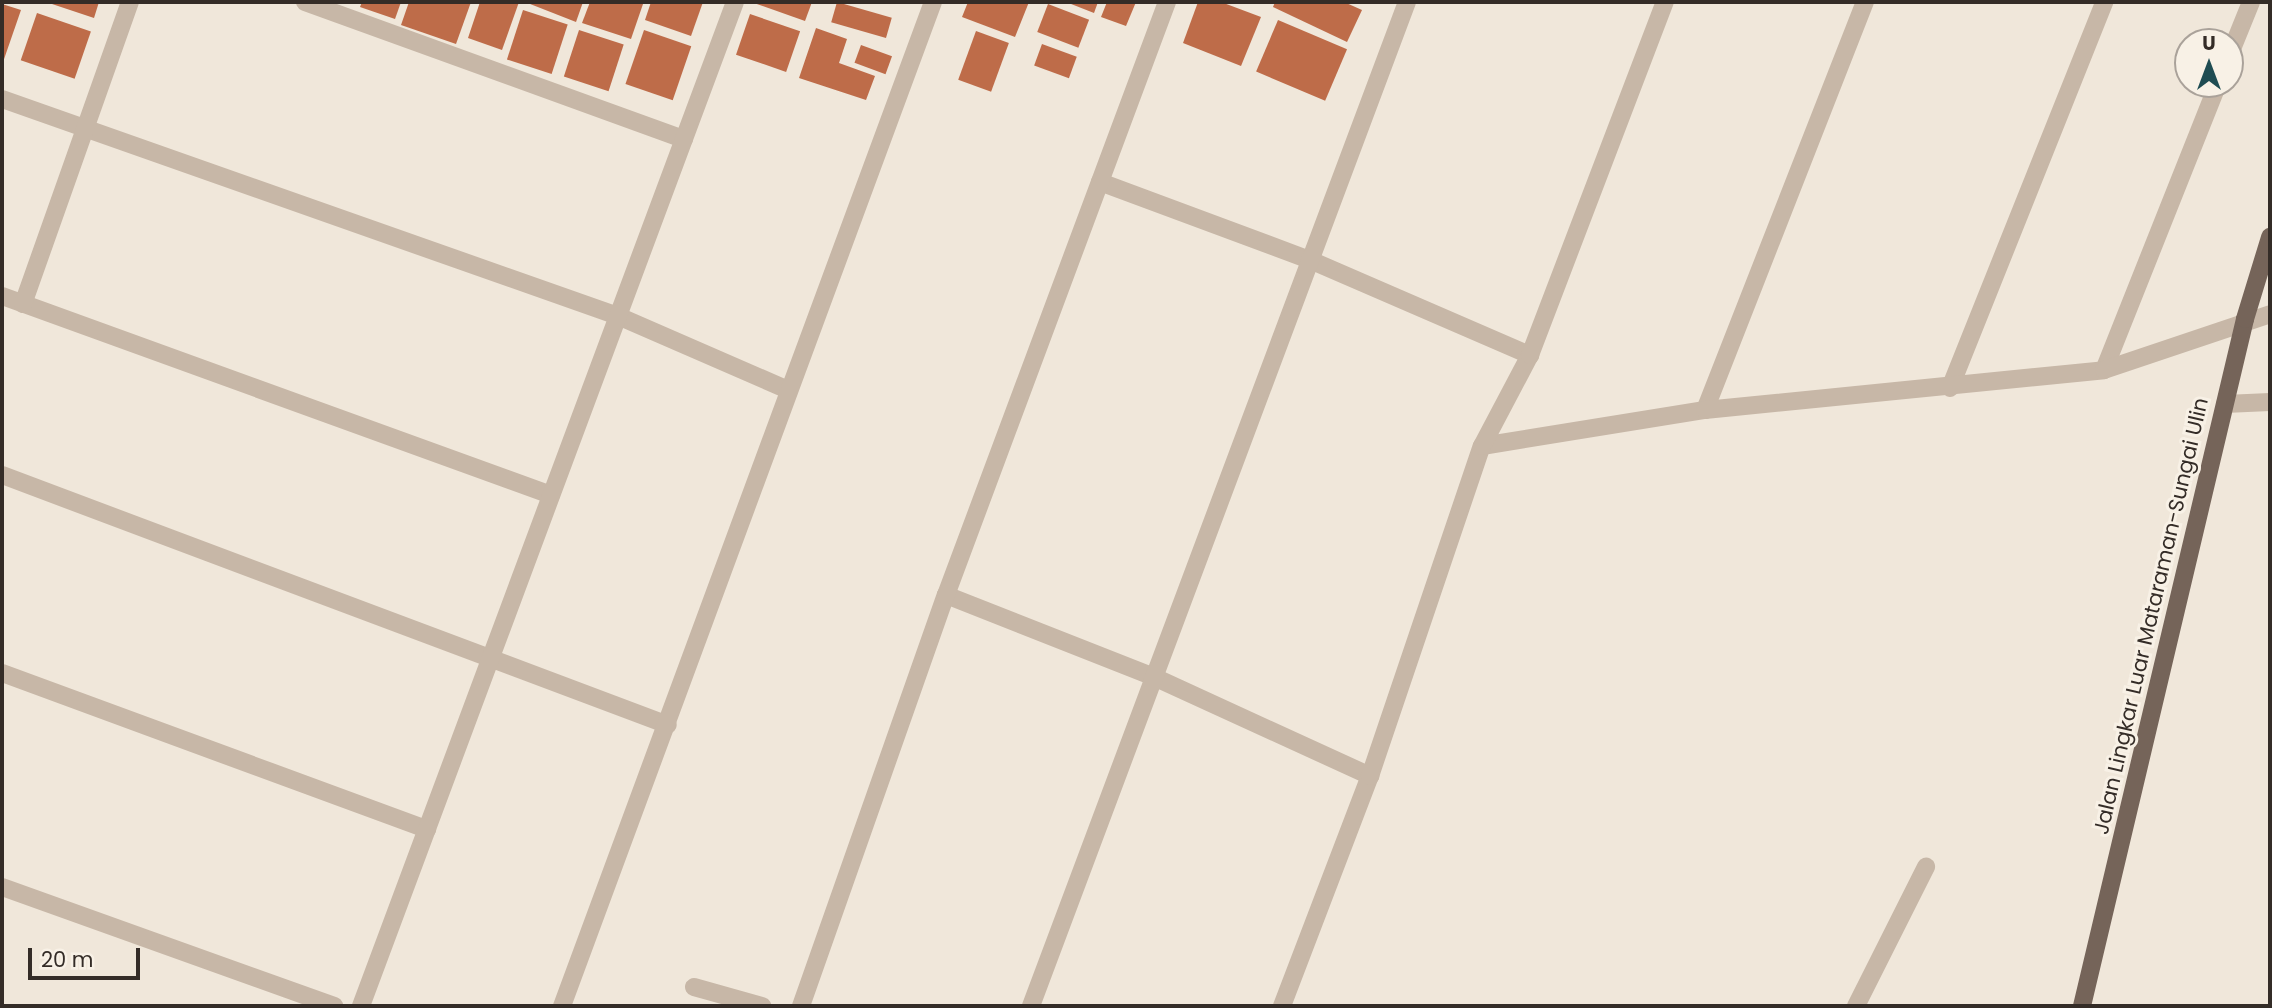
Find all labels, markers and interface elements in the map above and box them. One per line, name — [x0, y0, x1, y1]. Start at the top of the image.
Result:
north arrow — [2174, 28, 2244, 98]
text: U — [2202, 30, 2216, 57]
street label: Jalan Lingkar Luar Mataraman-Sungai Ulin — [2088, 395, 2214, 837]
scale bar — [32, 934, 144, 978]
text: 20 m — [41, 945, 94, 974]

